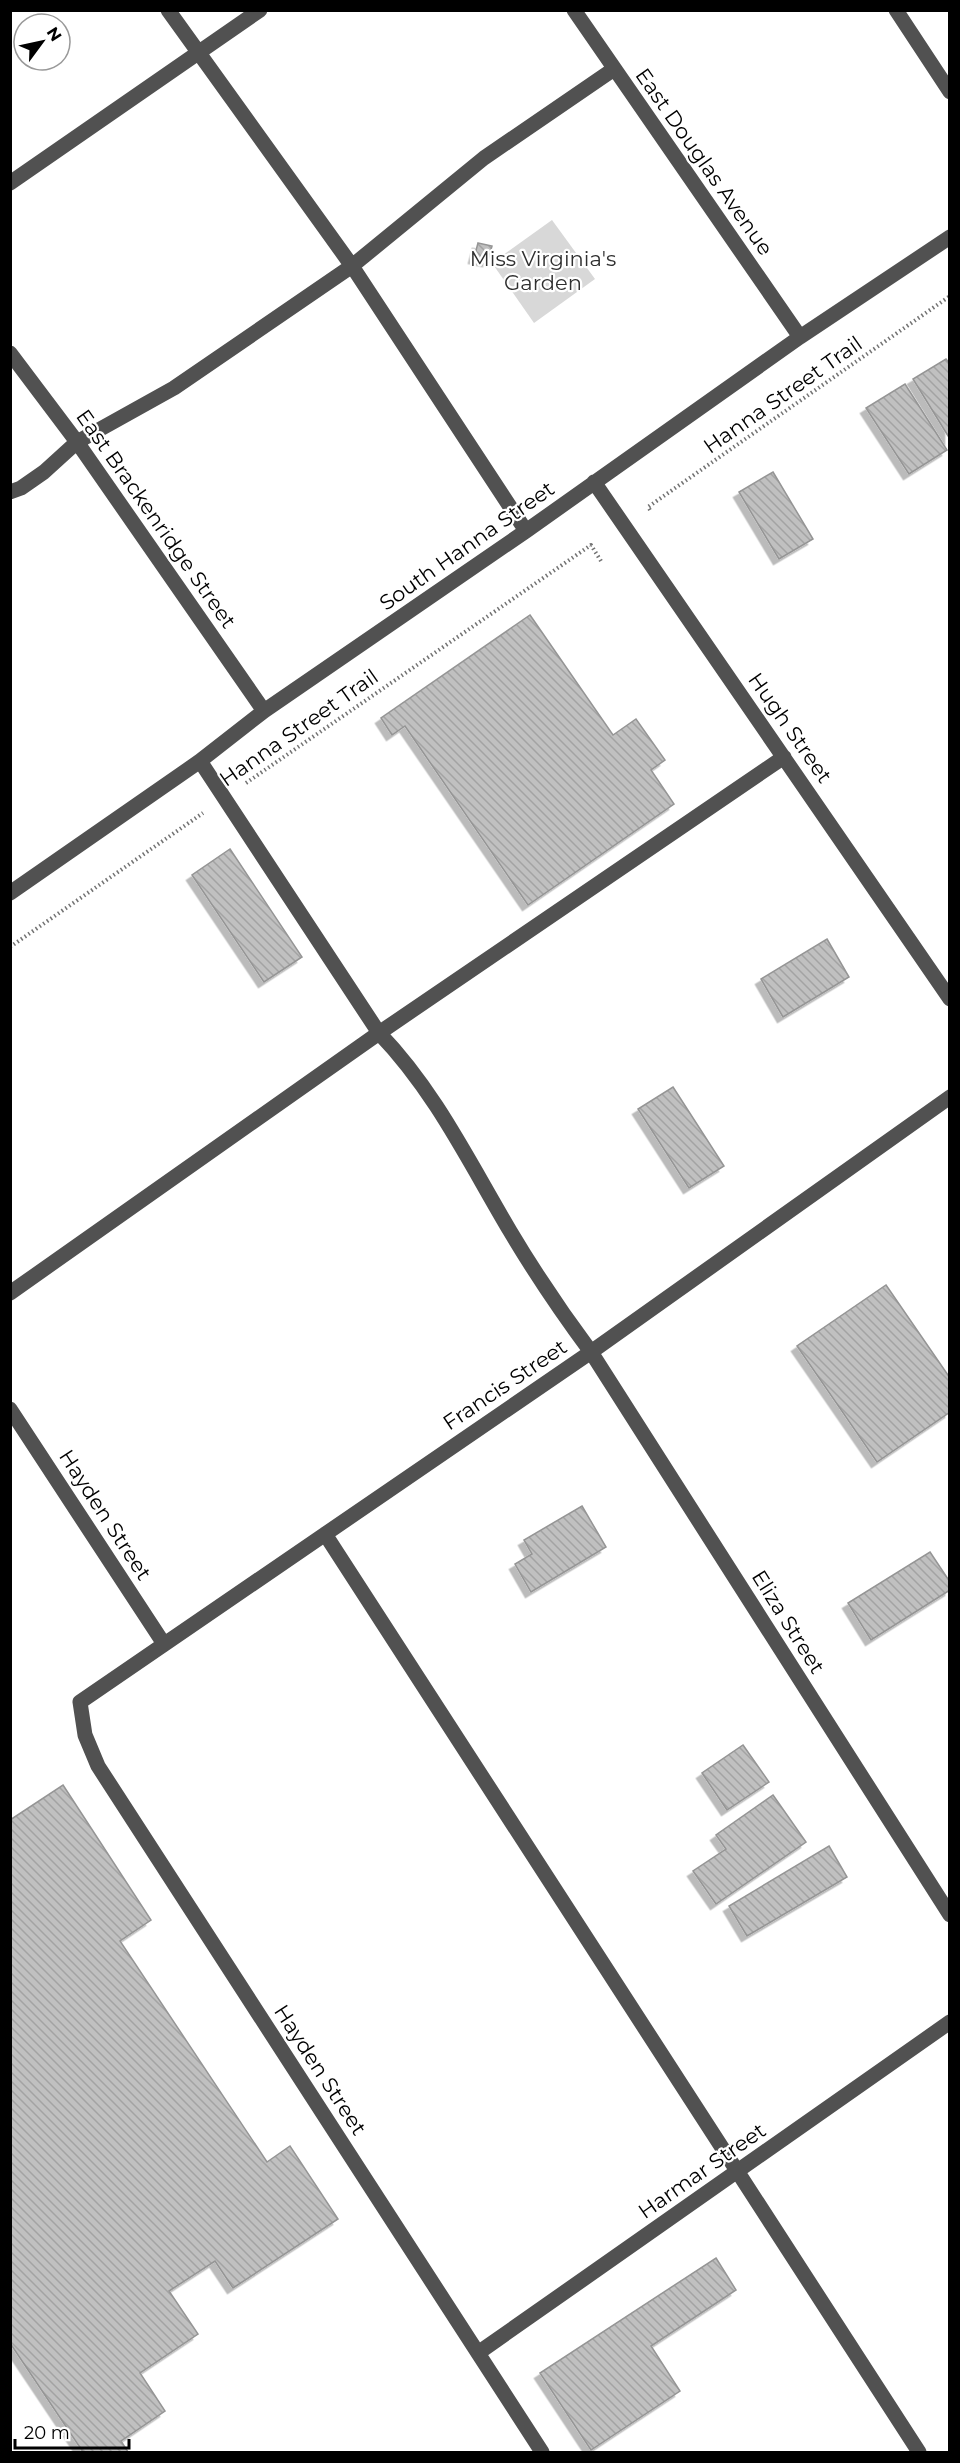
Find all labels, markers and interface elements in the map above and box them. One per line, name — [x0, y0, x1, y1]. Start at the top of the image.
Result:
north arrow — [12, 12, 72, 72]
text: N — [43, 24, 66, 45]
street label: East Douglas Avenue — [630, 63, 778, 260]
park label: Miss Virginia's Garden — [470, 246, 616, 295]
street label: Hanna Street Trail — [699, 331, 867, 459]
street label: East Brackenridge Street — [71, 405, 242, 633]
street label: South Hanna Street — [374, 476, 559, 615]
street label: Hanna Street Trail — [215, 664, 383, 792]
street label: Hugh Street — [743, 668, 838, 788]
street label: Francis Street — [438, 1334, 571, 1435]
street label: Hayden Street — [54, 1445, 157, 1585]
street label: Eliza Street — [747, 1565, 830, 1678]
street label: Hayden Street — [269, 2000, 372, 2140]
street label: Harmar Street — [633, 2117, 770, 2224]
scale bar — [15, 2412, 129, 2450]
text: 20 m — [24, 2422, 70, 2444]

